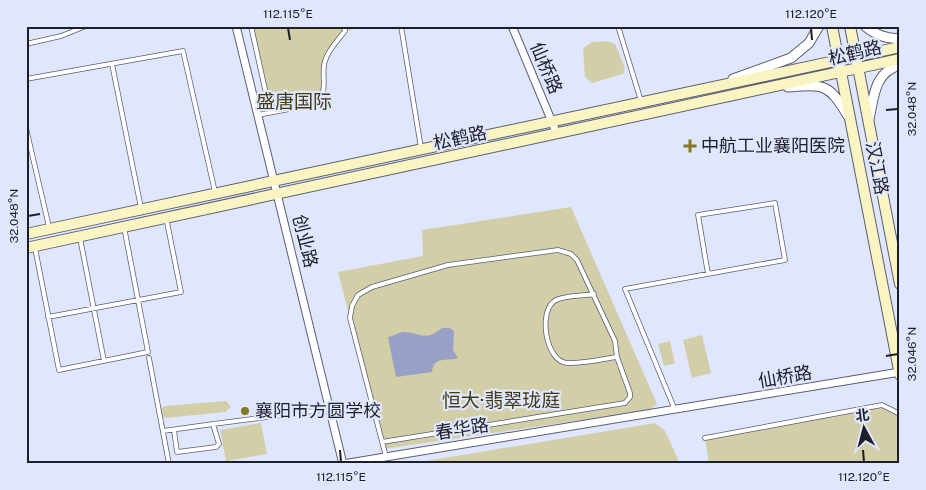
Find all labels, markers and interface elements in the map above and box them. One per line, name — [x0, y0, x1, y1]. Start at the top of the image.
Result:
text: 112.115°E — [263, 7, 313, 21]
text: 112.120°E — [785, 7, 837, 21]
street label: 松鹤路 — [826, 36, 884, 69]
street label: 仙桥路 — [526, 39, 567, 97]
text: 32.048°N — [905, 82, 919, 136]
district label: 盛唐国际 — [256, 90, 332, 112]
street label: 松鹤路 — [431, 122, 488, 153]
place label: 中航工业襄阳医院 — [701, 135, 845, 156]
marker: 中航工业襄阳医院 — [683, 139, 697, 153]
street label: 汉江路 — [862, 139, 893, 196]
text: 32.048°N — [7, 189, 21, 243]
street label: 创业路 — [289, 212, 322, 270]
text: 32.046°N — [905, 327, 919, 381]
street label: 仙桥路 — [757, 361, 813, 392]
district label: 恒大·翡翠珑庭 — [442, 389, 560, 411]
place label: 襄阳市方圆学校 — [255, 400, 381, 421]
north arrow — [838, 402, 888, 452]
marker: 襄阳市方圆学校 — [239, 405, 251, 417]
text: 北 — [854, 406, 870, 424]
street label: 春华路 — [434, 414, 490, 443]
text: 112.115°E — [316, 470, 366, 484]
text: 112.120°E — [838, 470, 890, 484]

